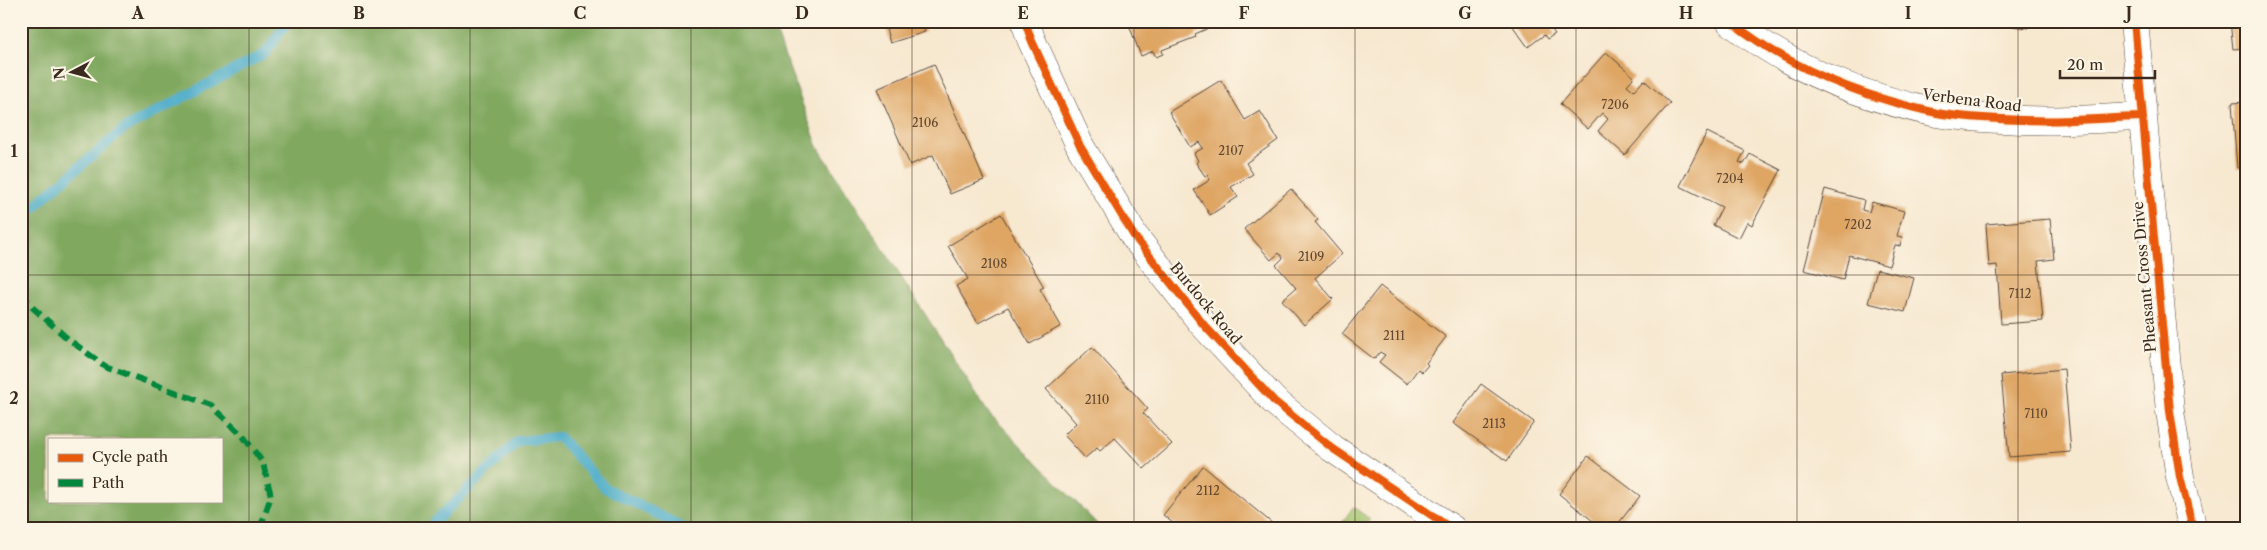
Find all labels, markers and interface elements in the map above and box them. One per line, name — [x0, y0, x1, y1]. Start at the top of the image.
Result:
text: A — [131, 3, 145, 23]
text: B — [353, 3, 365, 23]
text: C — [574, 3, 586, 23]
text: D — [795, 3, 809, 23]
text: E — [1017, 3, 1029, 23]
text: F — [1239, 3, 1250, 23]
text: G — [1458, 3, 1472, 23]
text: H — [1679, 3, 1693, 23]
text: I — [1905, 3, 1912, 23]
text: J — [2123, 3, 2132, 23]
north arrow — [48, 48, 98, 98]
scale bar — [2060, 48, 2154, 80]
text: 20 m — [2067, 55, 2103, 74]
text: N — [49, 66, 69, 80]
street label: Verbena Road — [1920, 84, 2023, 116]
house number: 7206 — [1601, 97, 1629, 112]
house number: 2106 — [912, 115, 938, 130]
text: 1 — [10, 141, 18, 161]
house number: 2107 — [1218, 143, 1244, 158]
house number: 7204 — [1716, 171, 1744, 186]
street label: Pheasant Cross Drive — [2128, 201, 2160, 353]
house number: 7202 — [1844, 217, 1872, 232]
house number: 2109 — [1298, 249, 1324, 264]
house number: 2108 — [981, 256, 1007, 271]
street label: Burdock Road — [1166, 258, 1246, 348]
house number: 7112 — [2009, 286, 2032, 301]
house number: 2111 — [1383, 328, 1405, 343]
text: 2 — [9, 388, 19, 408]
house number: 2110 — [1085, 392, 1109, 407]
house number: 7110 — [2024, 406, 2048, 421]
house number: 2113 — [1482, 416, 1506, 431]
legend — [48, 438, 222, 502]
text: Cycle path — [92, 447, 169, 466]
text: Path — [92, 473, 125, 492]
house number: 2112 — [1196, 483, 1220, 498]

